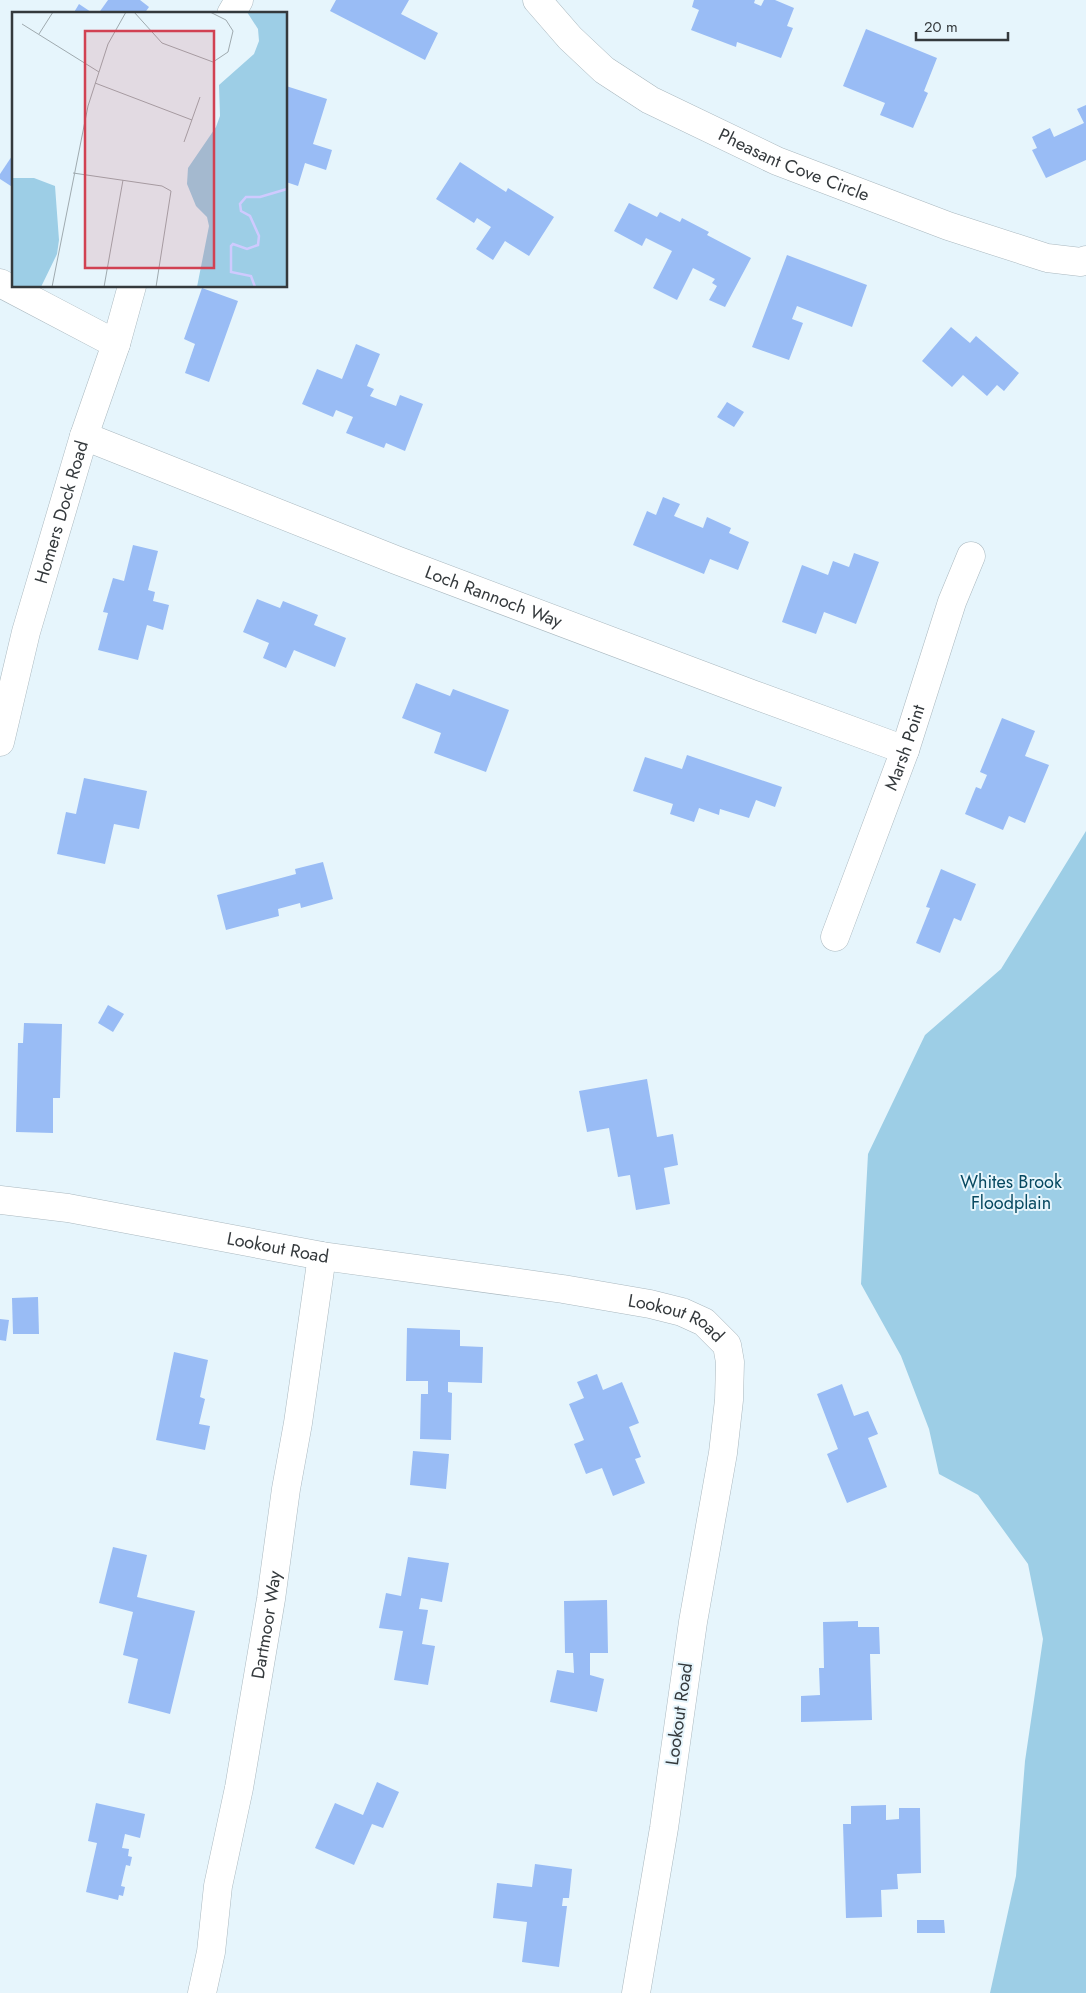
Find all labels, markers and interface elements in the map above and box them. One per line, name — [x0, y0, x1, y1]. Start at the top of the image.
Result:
scale bar — [916, 10, 1008, 42]
inset map — [12, 12, 288, 288]
text: 20 m — [924, 16, 958, 38]
street label: Pheasant Cove Circle — [714, 122, 873, 208]
street label: Homers Dock Road — [28, 438, 95, 587]
street label: Loch Rannoch Way — [421, 559, 566, 634]
street label: Marsh Point — [878, 701, 932, 794]
park label: Whites Brook Floodplain — [960, 1169, 1062, 1216]
street label: Lookout Road — [225, 1225, 330, 1270]
street label: Lookout Road — [626, 1287, 730, 1348]
street label: Dartmoor Way — [245, 1569, 288, 1681]
street label: Lookout Road — [659, 1661, 699, 1767]

